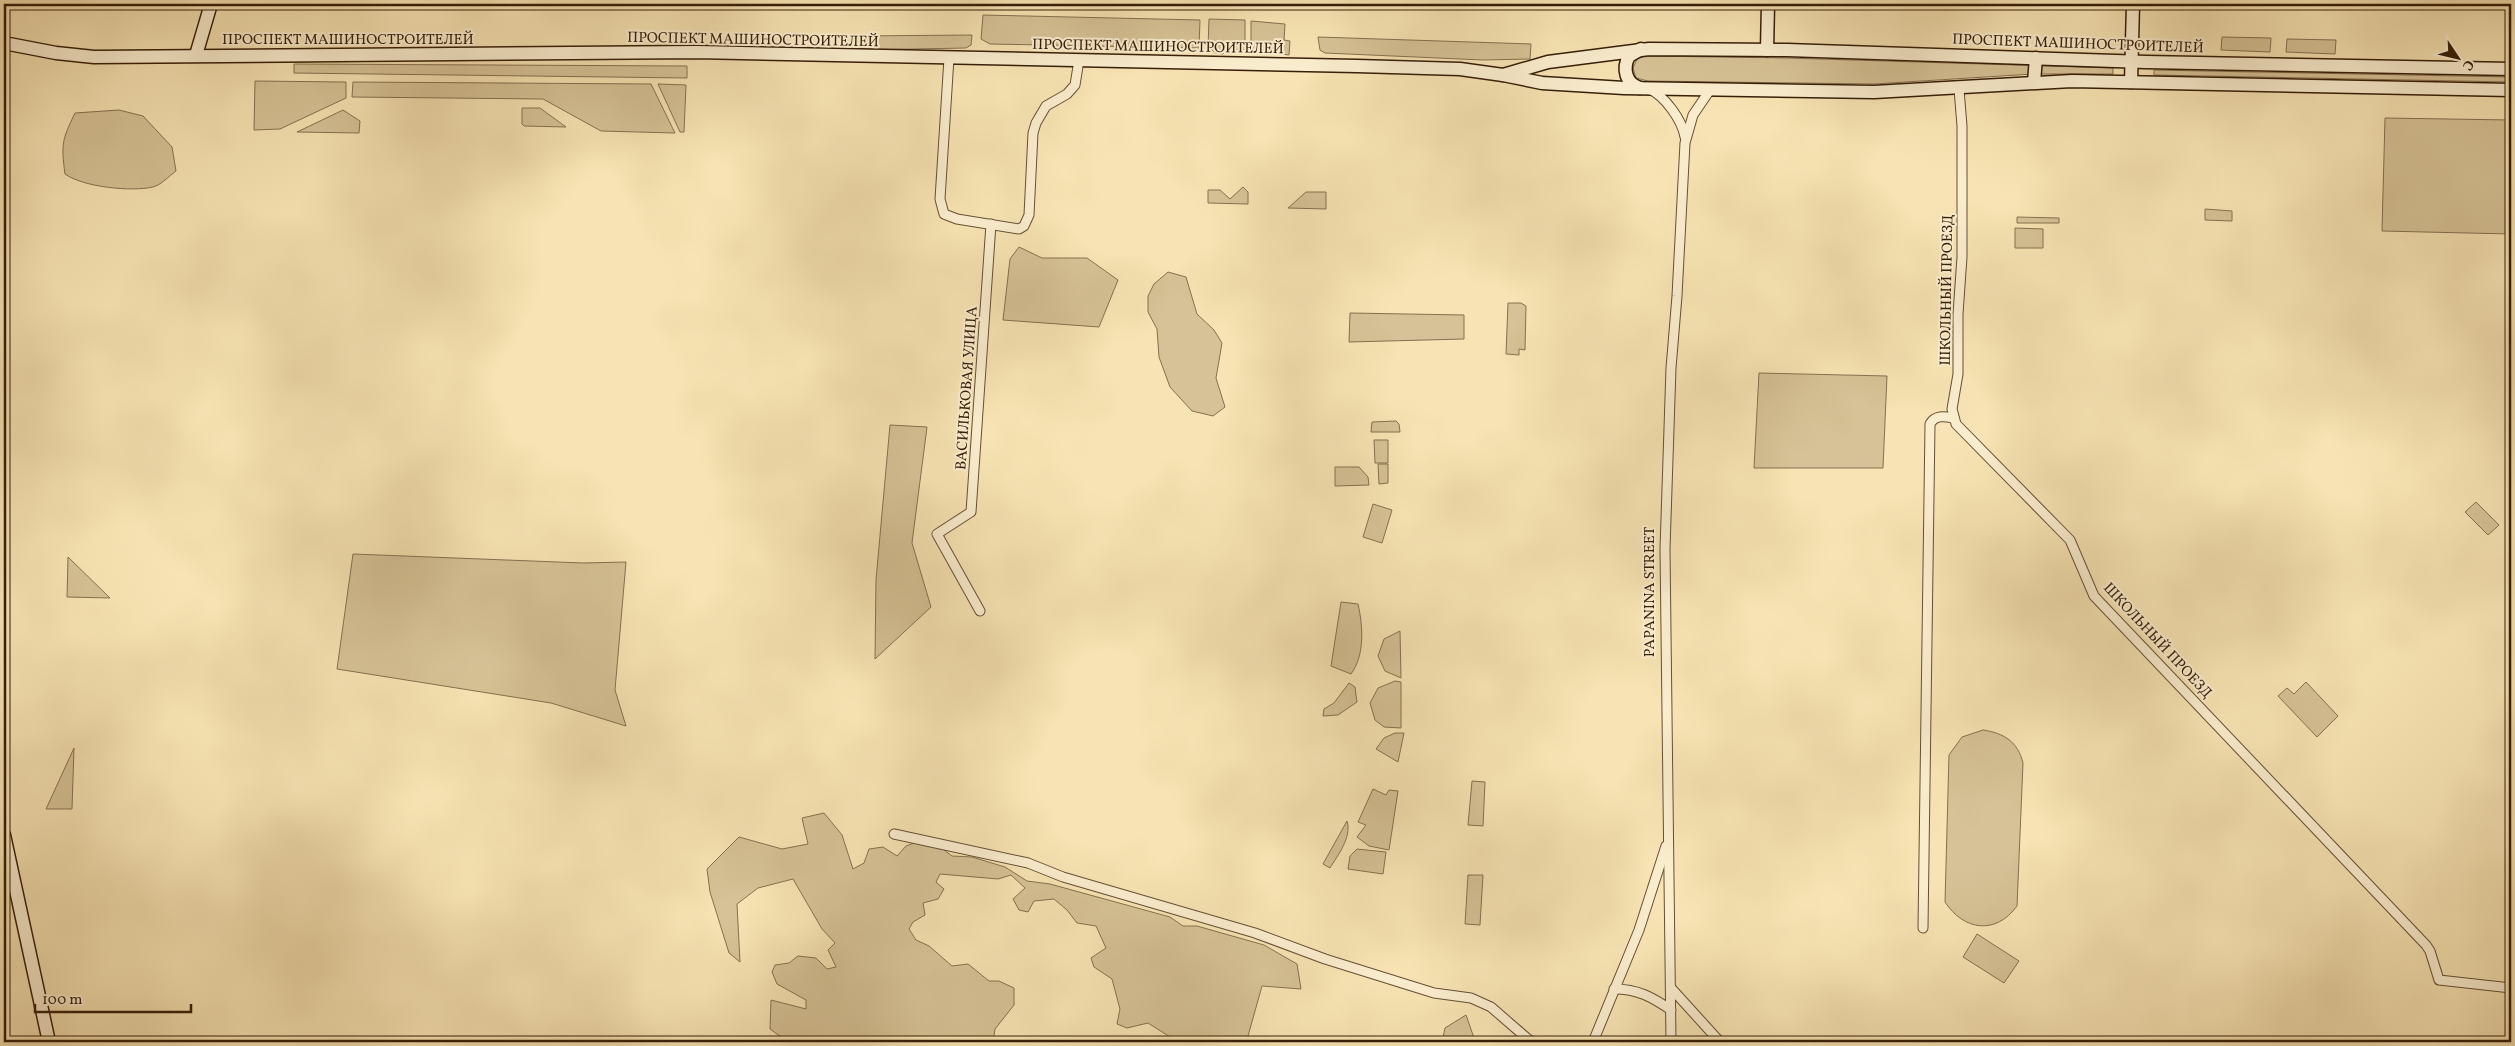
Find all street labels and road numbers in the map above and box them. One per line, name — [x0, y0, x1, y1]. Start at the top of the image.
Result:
street label: ПРОСПЕКТ МАШИНОСТРОИТЕЛЕЙ — [627, 28, 879, 53]
street label: ПРОСПЕКТ МАШИНОСТРОИТЕЛЕЙ — [222, 30, 474, 51]
street label: ПРОСПЕКТ МАШИНОСТРОИТЕЛЕЙ — [1952, 30, 2204, 59]
street label: ПРОСПЕКТ МАШИНОСТРОИТЕЛЕЙ — [1032, 35, 1284, 60]
street label: ШКОЛЬНЫЙ ПРОЕЗД — [1936, 214, 1959, 366]
street label: ВАСИЛЬКОВАЯ УЛИЦА — [951, 305, 984, 471]
street label: PAPANINA STREET — [1640, 526, 1661, 657]
street label: ШКОЛЬНЫЙ ПРОЕЗД — [2098, 578, 2216, 704]

